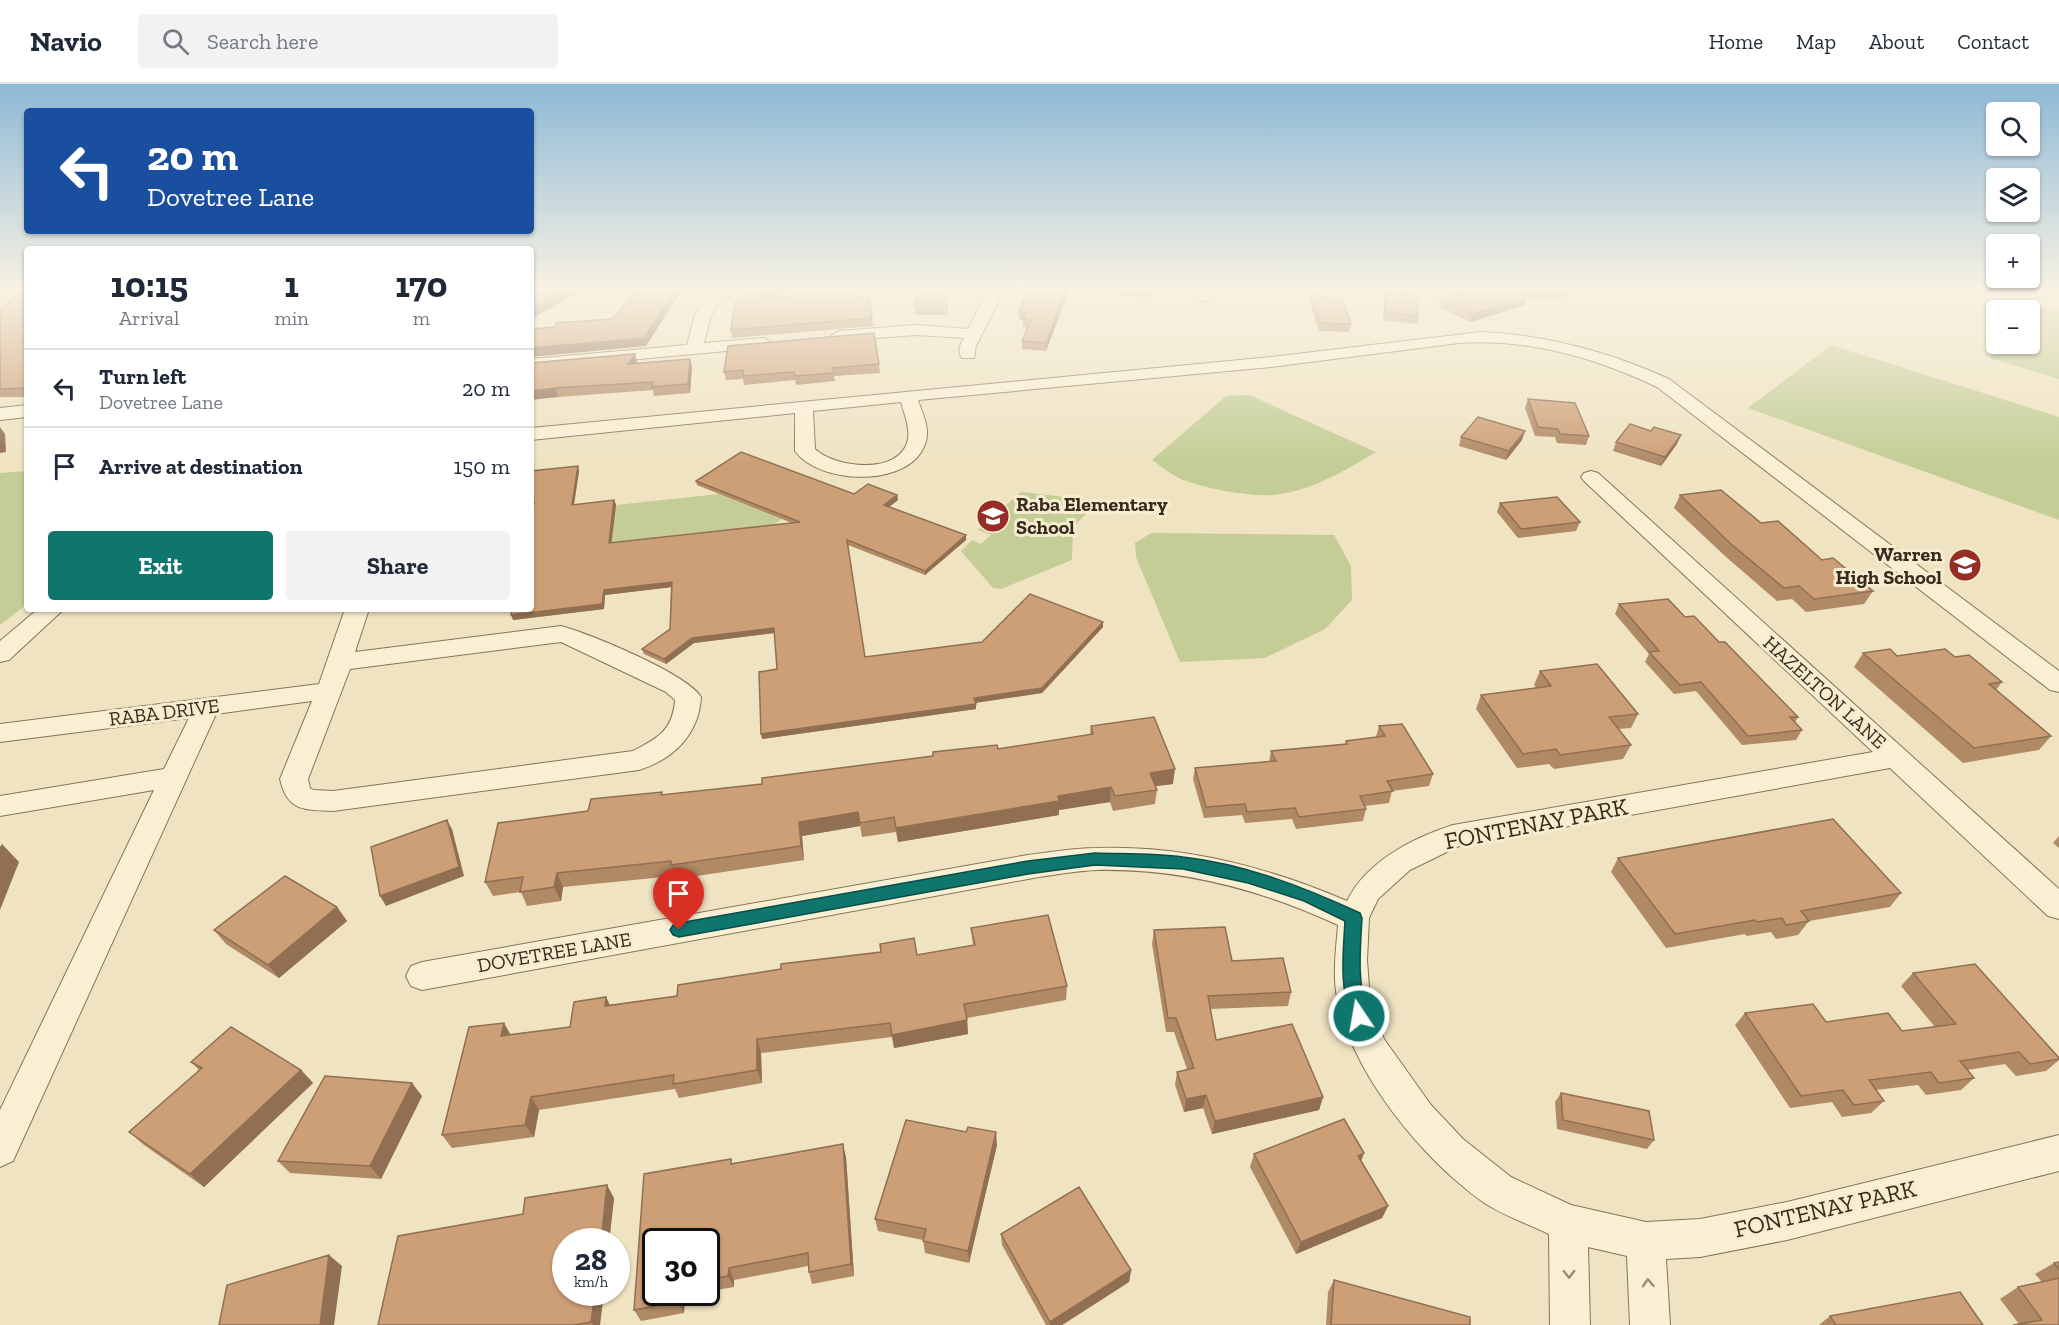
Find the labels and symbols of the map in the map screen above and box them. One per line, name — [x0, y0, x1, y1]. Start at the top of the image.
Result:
place label: Raba Elementary School — [1016, 492, 1168, 539]
school or university icon: Raba Elementary School — [975, 498, 1011, 534]
place label: Warren High School — [1835, 542, 1942, 589]
school or university icon: Warren High School — [1947, 547, 1983, 583]
street label: HAZELTON LANE — [1758, 630, 1892, 754]
street label: RABA DRIVE — [107, 693, 221, 731]
street label: FONTENAY PARK — [1442, 791, 1631, 855]
pin — [653, 868, 704, 930]
street label: DOVETREE LANE — [475, 927, 633, 977]
position arrow — [1327, 984, 1391, 1048]
street label: FONTENAY PARK — [1731, 1173, 1919, 1244]
speed limit sign: 30 — [642, 1228, 720, 1306]
one-way arrow — [1563, 1270, 1576, 1279]
one-way arrow — [1641, 1278, 1654, 1287]

